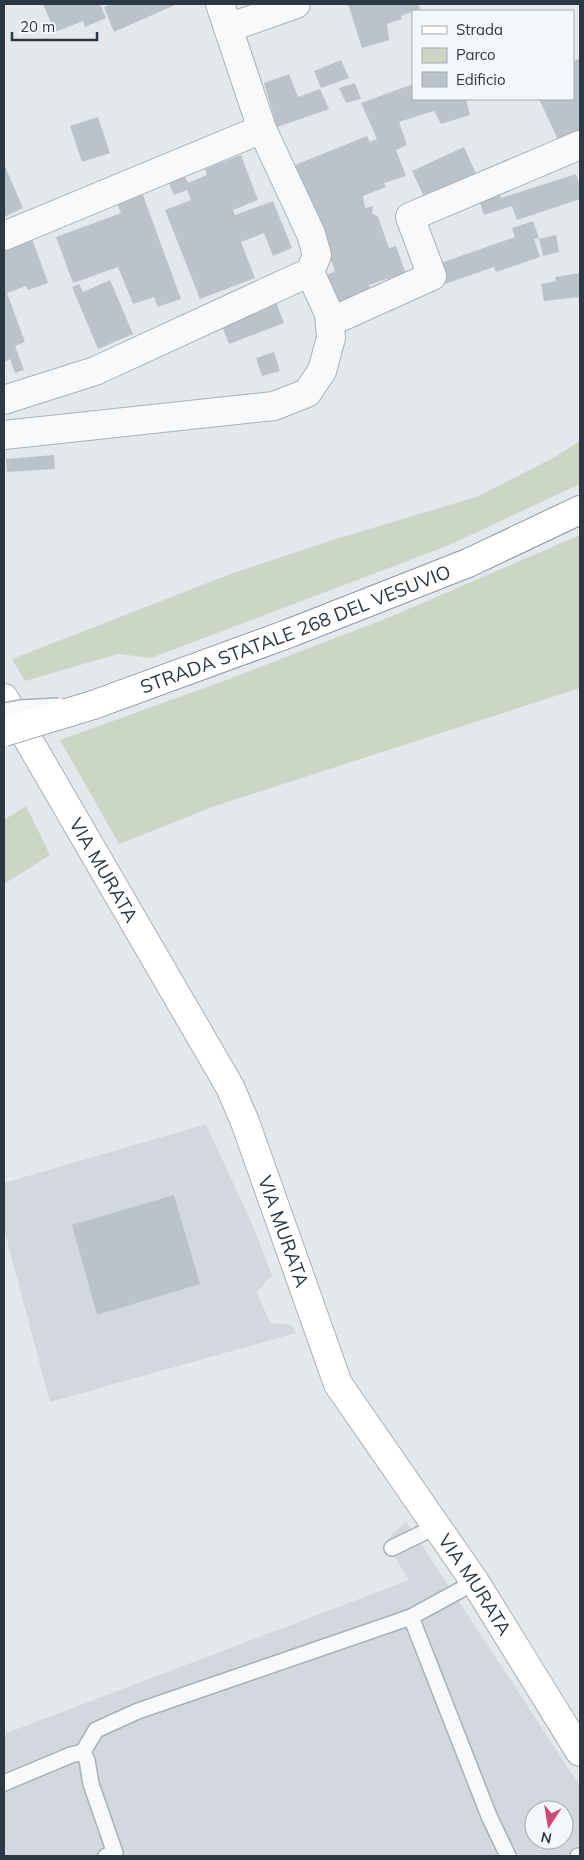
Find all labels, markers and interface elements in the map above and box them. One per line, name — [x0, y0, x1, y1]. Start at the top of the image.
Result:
scale bar — [12, 10, 98, 42]
legend — [412, 10, 574, 100]
text: 20 m — [20, 17, 55, 36]
text: Strada — [456, 20, 503, 39]
text: Parco — [456, 45, 496, 64]
text: Edificio — [456, 70, 506, 89]
street label: STRADA STATALE 268 DEL VESUVIO — [137, 559, 454, 699]
street label: VIA MURATA — [64, 814, 144, 927]
street label: VIA MURATA — [253, 1172, 315, 1290]
street label: VIA MURATA — [433, 1529, 517, 1640]
north arrow — [524, 1800, 574, 1850]
text: N — [539, 1828, 553, 1848]

